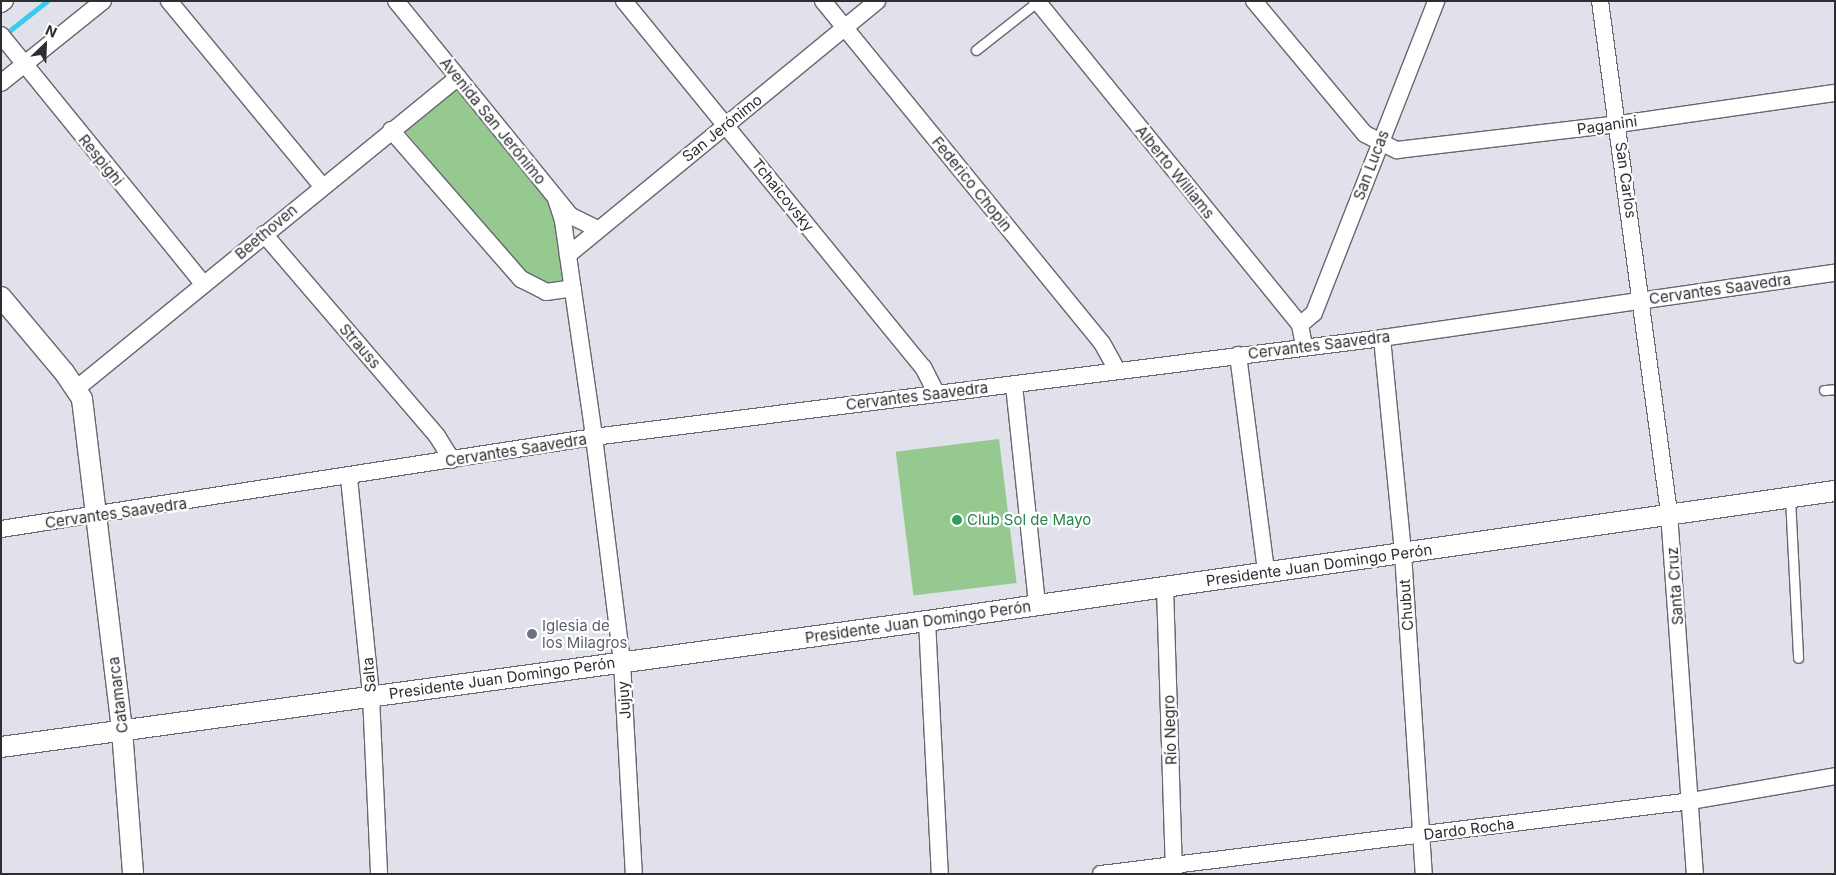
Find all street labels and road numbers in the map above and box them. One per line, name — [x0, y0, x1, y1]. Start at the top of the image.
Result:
street label: Avenida San Jerónimo — [436, 54, 550, 188]
street label: San Jerónimo — [678, 90, 766, 166]
street label: Paganini — [1576, 112, 1638, 138]
street label: Alberto Williams — [1132, 122, 1218, 222]
street label: San Lucas — [1349, 127, 1393, 203]
street label: Respighi — [75, 131, 127, 189]
street label: Federico Chopin — [928, 133, 1016, 235]
street label: San Carlos — [1612, 141, 1640, 219]
street label: Tchaicovsky — [748, 155, 818, 235]
street label: Beethoven — [231, 201, 301, 263]
street label: Cervantes Saavedra — [1648, 270, 1792, 308]
street label: Strauss — [336, 320, 384, 372]
street label: Cervantes Saavedra — [1247, 327, 1391, 363]
street label: Cervantes Saavedra — [845, 378, 989, 414]
street label: Cervantes Saavedra — [444, 430, 588, 470]
street label: Cervantes Saavedra — [44, 494, 188, 532]
street label: Presidente Juan Domingo Perón — [1205, 540, 1433, 590]
street label: Santa Cruz — [1663, 546, 1687, 626]
street label: Chubut — [1395, 579, 1417, 631]
street label: Presidente Juan Domingo Perón — [804, 597, 1032, 647]
street label: Presidente Juan Domingo Perón — [388, 653, 616, 703]
street label: Catamarca — [104, 656, 132, 734]
street label: Salta — [358, 657, 380, 693]
street label: Jujuy — [614, 680, 634, 720]
street label: Río Negro — [1160, 695, 1180, 765]
street label: Dardo Rocha — [1423, 815, 1515, 843]

